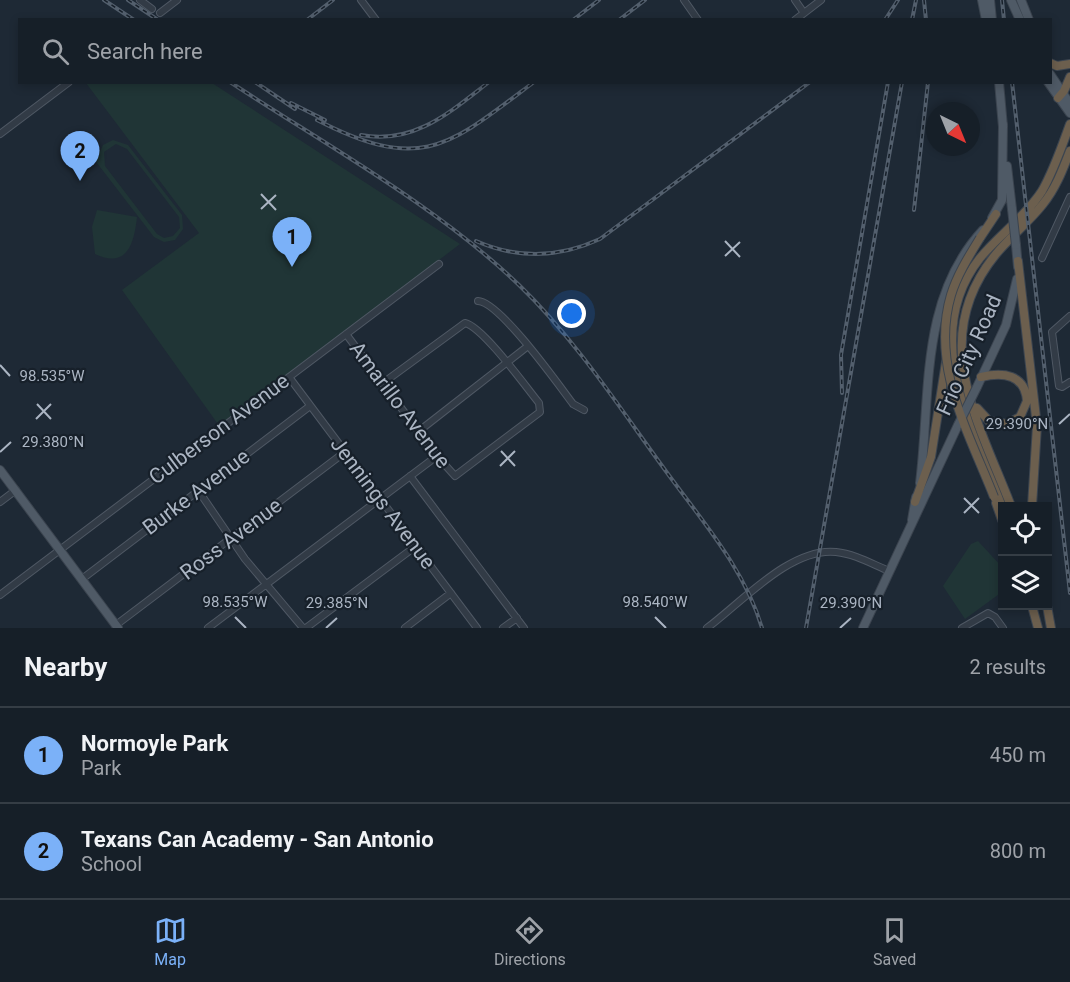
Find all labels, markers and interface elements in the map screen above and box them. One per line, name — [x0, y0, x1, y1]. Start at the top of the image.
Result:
search box — [18, 18, 1052, 84]
icon: search — [39, 35, 72, 68]
text: Search here — [87, 39, 203, 64]
north arrow — [926, 102, 980, 156]
pin: 2 — [60, 132, 100, 181]
pin: 1 — [272, 218, 312, 267]
street label: Frio City Road — [932, 291, 1006, 419]
your location — [557, 299, 586, 328]
street label: Amarillo Avenue — [345, 337, 455, 473]
text: 98.535°W — [19, 367, 85, 385]
street label: Culberson Avenue — [144, 369, 294, 489]
text: 29.390°N — [986, 415, 1048, 433]
street label: Jennings Avenue — [326, 432, 440, 574]
text: 29.380°N — [22, 433, 84, 451]
street label: Burke Avenue — [138, 444, 254, 540]
street label: Ross Avenue — [176, 493, 286, 585]
map controls — [998, 502, 1052, 610]
button: locate — [998, 502, 1052, 556]
button: layers — [998, 556, 1052, 610]
text: 98.535°W — [202, 593, 268, 611]
text: 98.540°W — [622, 593, 688, 611]
text: 29.385°N — [306, 594, 368, 612]
text: 29.390°N — [820, 594, 882, 612]
text: Nearby — [24, 652, 107, 682]
text: 2 results — [970, 655, 1046, 679]
text: Normoyle Park — [81, 731, 228, 756]
text: 1 — [38, 743, 49, 767]
text: 450 m — [990, 743, 1046, 767]
text: Park — [81, 756, 121, 780]
text: Texans Can Academy - San Antonio — [81, 827, 434, 852]
text: 2 — [38, 839, 49, 863]
text: 800 m — [990, 839, 1046, 863]
text: School — [81, 852, 142, 876]
tab: Map — [154, 914, 187, 969]
tab: Directions — [494, 914, 566, 969]
tab: Saved — [873, 914, 916, 969]

